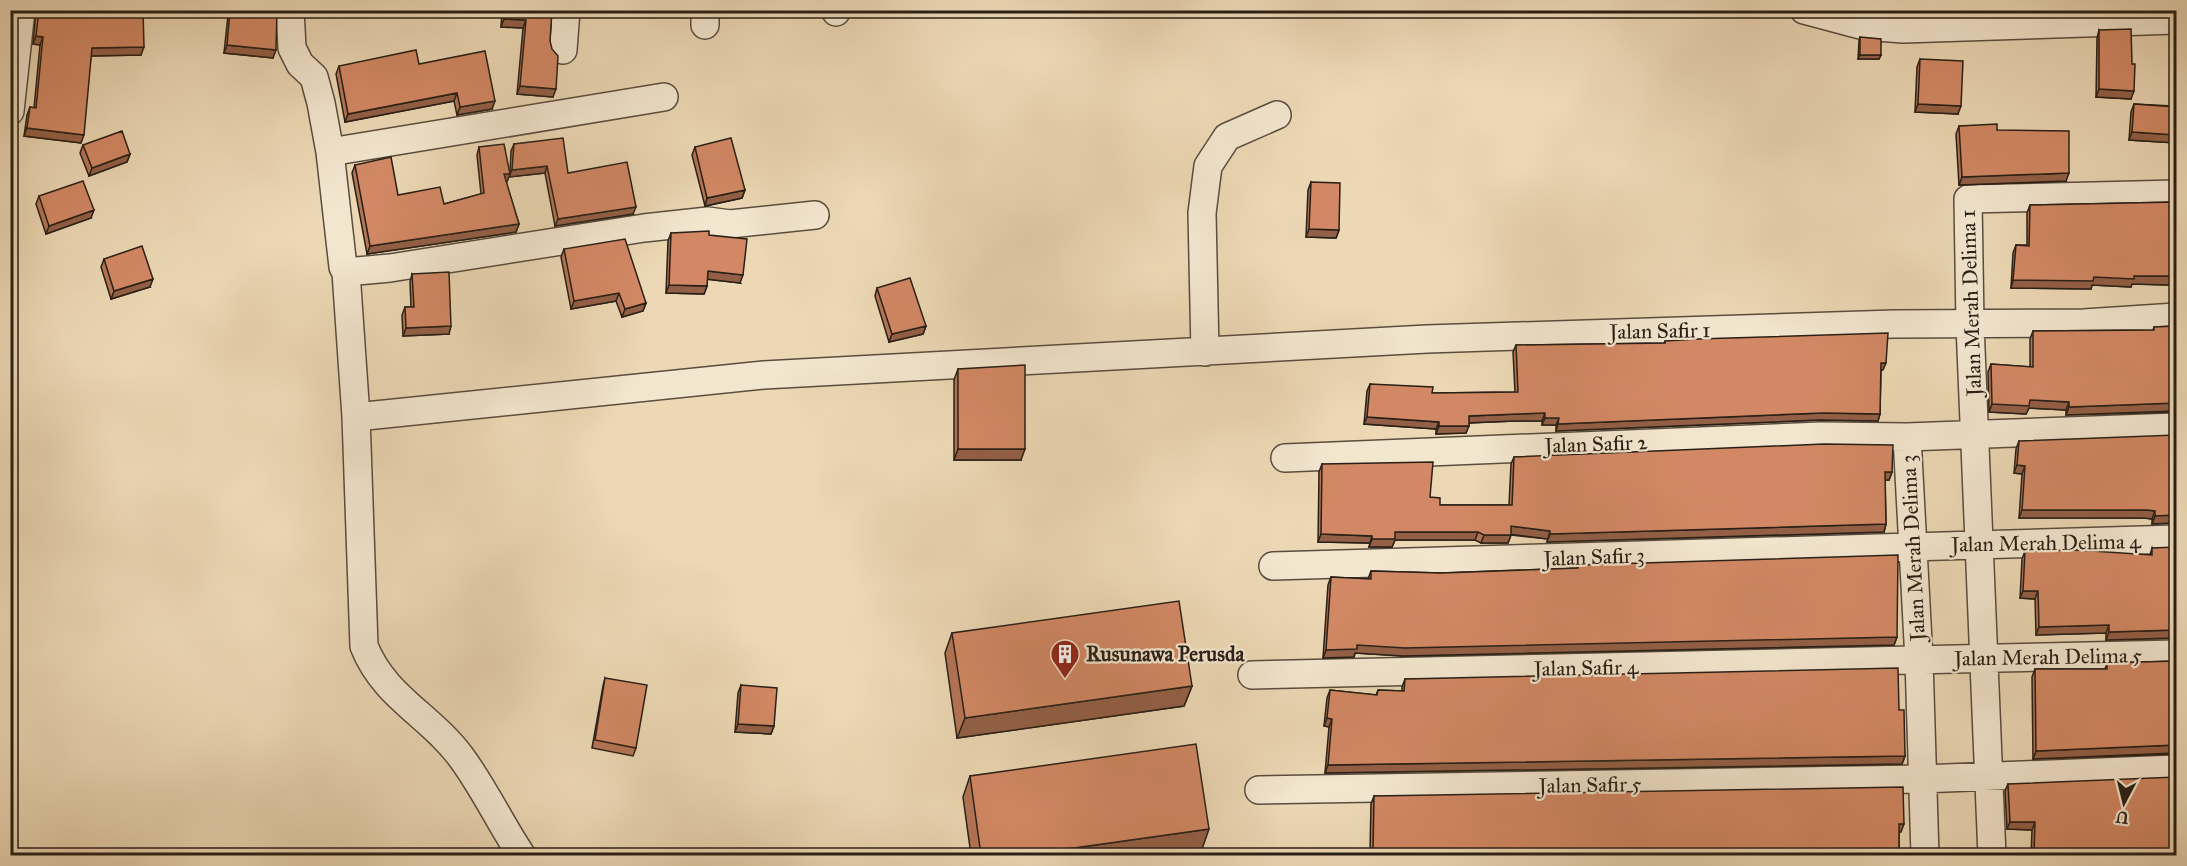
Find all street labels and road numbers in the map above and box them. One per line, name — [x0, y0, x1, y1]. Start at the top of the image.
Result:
street label: Jalan Merah Delima 1 — [1955, 209, 1987, 399]
street label: Jalan Safir 1 — [1607, 317, 1711, 345]
street label: Jalan Safir 2 — [1542, 429, 1649, 459]
street label: Jalan Merah Delima 3 — [1895, 454, 1931, 644]
street label: Jalan Merah Delima 4 — [1949, 528, 2142, 558]
street label: Jalan Safir 3 — [1541, 542, 1645, 572]
street label: Jalan Merah Delima 5 — [1952, 642, 2142, 672]
street label: Jalan Safir 4 — [1532, 654, 1640, 682]
street label: Jalan Safir 5 — [1536, 771, 1642, 799]

